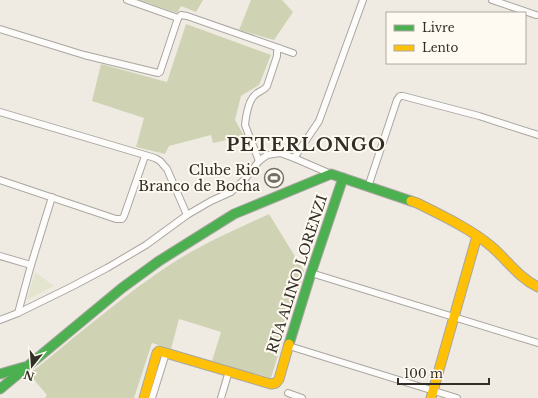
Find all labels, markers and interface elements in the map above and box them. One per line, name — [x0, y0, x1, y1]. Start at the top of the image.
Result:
legend — [386, 12, 526, 64]
text: Livre — [422, 20, 455, 35]
text: Lento — [422, 40, 458, 55]
district label: PETERLONGO — [226, 134, 386, 156]
place label: Clube Rio Branco de Bocha — [138, 161, 260, 195]
sports icon: Clube Rio Branco de Bocha — [263, 167, 285, 189]
street label: RUA ALINO LORENZI — [263, 192, 331, 356]
north arrow — [12, 346, 52, 386]
scale bar — [398, 360, 489, 386]
text: 100 m — [404, 366, 443, 381]
text: N — [21, 367, 36, 384]

